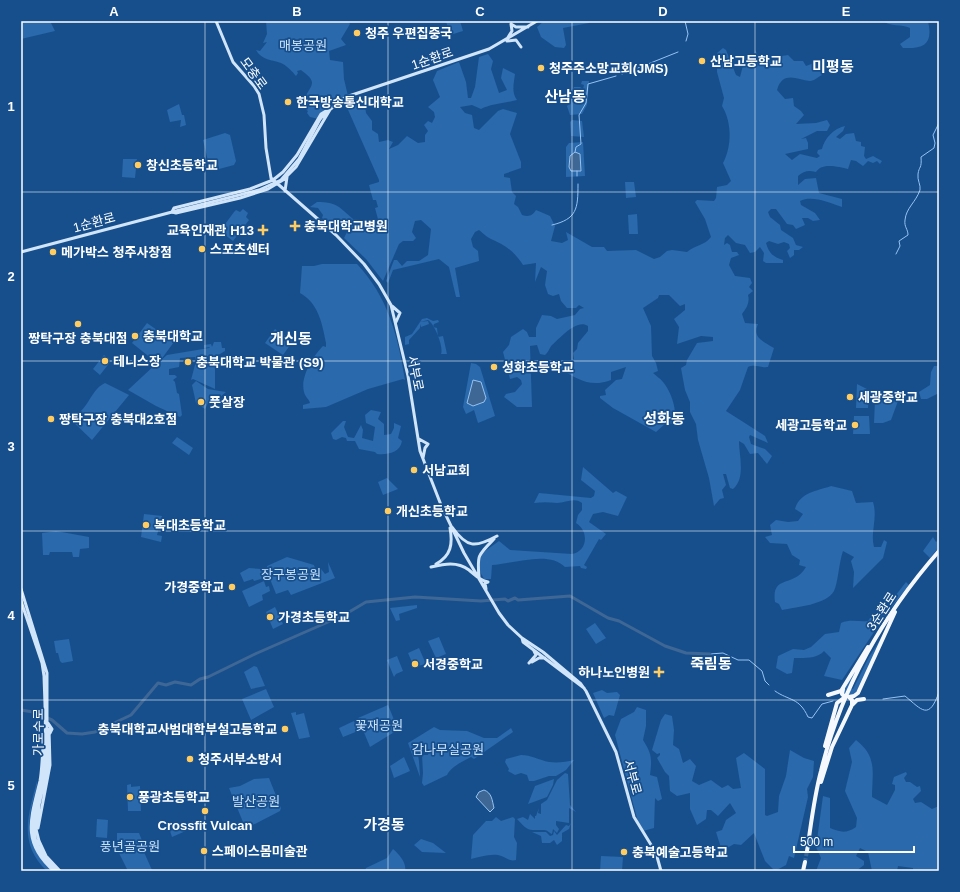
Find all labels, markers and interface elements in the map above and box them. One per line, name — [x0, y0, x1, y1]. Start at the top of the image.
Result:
text: A — [109, 4, 119, 19]
text: B — [292, 4, 302, 19]
text: C — [475, 4, 485, 19]
text: D — [658, 4, 668, 19]
text: E — [842, 4, 851, 19]
place label: 청주 우편집중국 — [365, 26, 452, 41]
marker: 청주 우편집중국 — [352, 28, 362, 38]
park label: 매봉공원 — [279, 38, 327, 53]
street label: 1순환로 — [409, 44, 455, 73]
street label: 모충로 — [237, 54, 270, 92]
place label: 산남고등학교 — [710, 54, 782, 69]
marker: 산남고등학교 — [697, 56, 707, 66]
district label: 미평동 — [812, 58, 854, 75]
place label: 청주주소망교회(JMS) — [549, 61, 668, 76]
marker: 청주주소망교회(JMS) — [536, 63, 546, 73]
district label: 산남동 — [544, 88, 586, 105]
place label: 한국방송통신대학교 — [296, 95, 404, 110]
marker: 한국방송통신대학교 — [283, 97, 293, 107]
text: 1 — [7, 99, 15, 114]
place label: 창신초등학교 — [146, 158, 218, 173]
marker: 창신초등학교 — [133, 160, 143, 170]
street label: 1순환로 — [71, 210, 117, 235]
place label: 충북대학교병원 — [304, 219, 388, 234]
marker: 충북대학교병원 — [289, 220, 301, 232]
place label: 교육인재관 H13 — [167, 223, 254, 238]
marker: 교육인재관 H13 — [257, 224, 269, 236]
place label: 스포츠센터 — [210, 242, 270, 257]
marker: 스포츠센터 — [197, 244, 207, 254]
place label: 메가박스 청주사창점 — [61, 245, 172, 260]
marker: 메가박스 청주사창점 — [48, 247, 58, 257]
text: 2 — [7, 269, 15, 284]
marker: 짱탁구장 충북대점 — [73, 319, 83, 329]
place label: 충북대학교 — [143, 329, 203, 344]
district label: 개신동 — [270, 330, 312, 347]
place label: 짱탁구장 충북대점 — [28, 331, 128, 346]
marker: 충북대학교 — [130, 331, 140, 341]
place label: 테니스장 — [113, 354, 161, 369]
street label: 서부로 — [404, 354, 427, 392]
place label: 충북대학교 박물관 (S9) — [196, 355, 323, 370]
marker: 테니스장 — [100, 356, 110, 366]
marker: 충북대학교 박물관 (S9) — [183, 357, 193, 367]
place label: 성화초등학교 — [502, 360, 574, 375]
marker: 성화초등학교 — [489, 362, 499, 372]
place label: 세광중학교 — [858, 390, 918, 405]
marker: 세광중학교 — [845, 392, 855, 402]
place label: 풋살장 — [209, 395, 245, 410]
marker: 풋살장 — [196, 397, 206, 407]
district label: 성화동 — [643, 410, 685, 427]
place label: 짱탁구장 충북대2호점 — [59, 412, 177, 427]
marker: 짱탁구장 충북대2호점 — [46, 414, 56, 424]
place label: 세광고등학교 — [775, 418, 847, 433]
marker: 세광고등학교 — [850, 420, 860, 430]
text: 3 — [7, 439, 15, 454]
place label: 서남교회 — [422, 463, 470, 478]
marker: 서남교회 — [409, 465, 419, 475]
place label: 개신초등학교 — [396, 504, 468, 519]
marker: 개신초등학교 — [383, 506, 393, 516]
place label: 복대초등학교 — [154, 518, 226, 533]
marker: 복대초등학교 — [141, 520, 151, 530]
park label: 장구봉공원 — [261, 567, 321, 582]
place label: 가경중학교 — [164, 580, 224, 595]
marker: 가경중학교 — [227, 582, 237, 592]
street label: 3순환로 — [863, 589, 899, 633]
text: 4 — [7, 608, 15, 623]
place label: 가경초등학교 — [278, 610, 350, 625]
marker: 가경초등학교 — [265, 612, 275, 622]
district label: 죽림동 — [690, 655, 732, 672]
place label: 서경중학교 — [423, 657, 483, 672]
marker: 서경중학교 — [410, 659, 420, 669]
place label: 하나노인병원 — [578, 665, 650, 680]
marker: 하나노인병원 — [653, 666, 665, 678]
street label: 가로수로 — [31, 708, 46, 756]
park label: 꽃재공원 — [355, 718, 403, 733]
place label: 충북대학교사범대학부설고등학교 — [98, 722, 277, 737]
marker: 충북대학교사범대학부설고등학교 — [280, 724, 290, 734]
park label: 감나무실공원 — [412, 742, 484, 757]
place label: 청주서부소방서 — [198, 752, 282, 767]
marker: 청주서부소방서 — [185, 754, 195, 764]
street label: 서부로 — [621, 758, 644, 796]
text: 5 — [7, 778, 15, 793]
place label: 풍광초등학교 — [138, 790, 210, 805]
marker: 풍광초등학교 — [125, 792, 135, 802]
park label: 발산공원 — [232, 794, 280, 809]
marker: Crossfit Vulcan — [200, 806, 210, 816]
district label: 가경동 — [363, 816, 405, 833]
place label: Crossfit Vulcan — [158, 818, 252, 833]
scale bar — [794, 828, 914, 854]
text: 500 m — [800, 835, 833, 849]
park label: 풍년골공원 — [100, 839, 160, 854]
place label: 스페이스몸미술관 — [212, 844, 308, 859]
place label: 충북예술고등학교 — [632, 845, 728, 860]
marker: 스페이스몸미술관 — [199, 846, 209, 856]
marker: 충북예술고등학교 — [619, 847, 629, 857]

